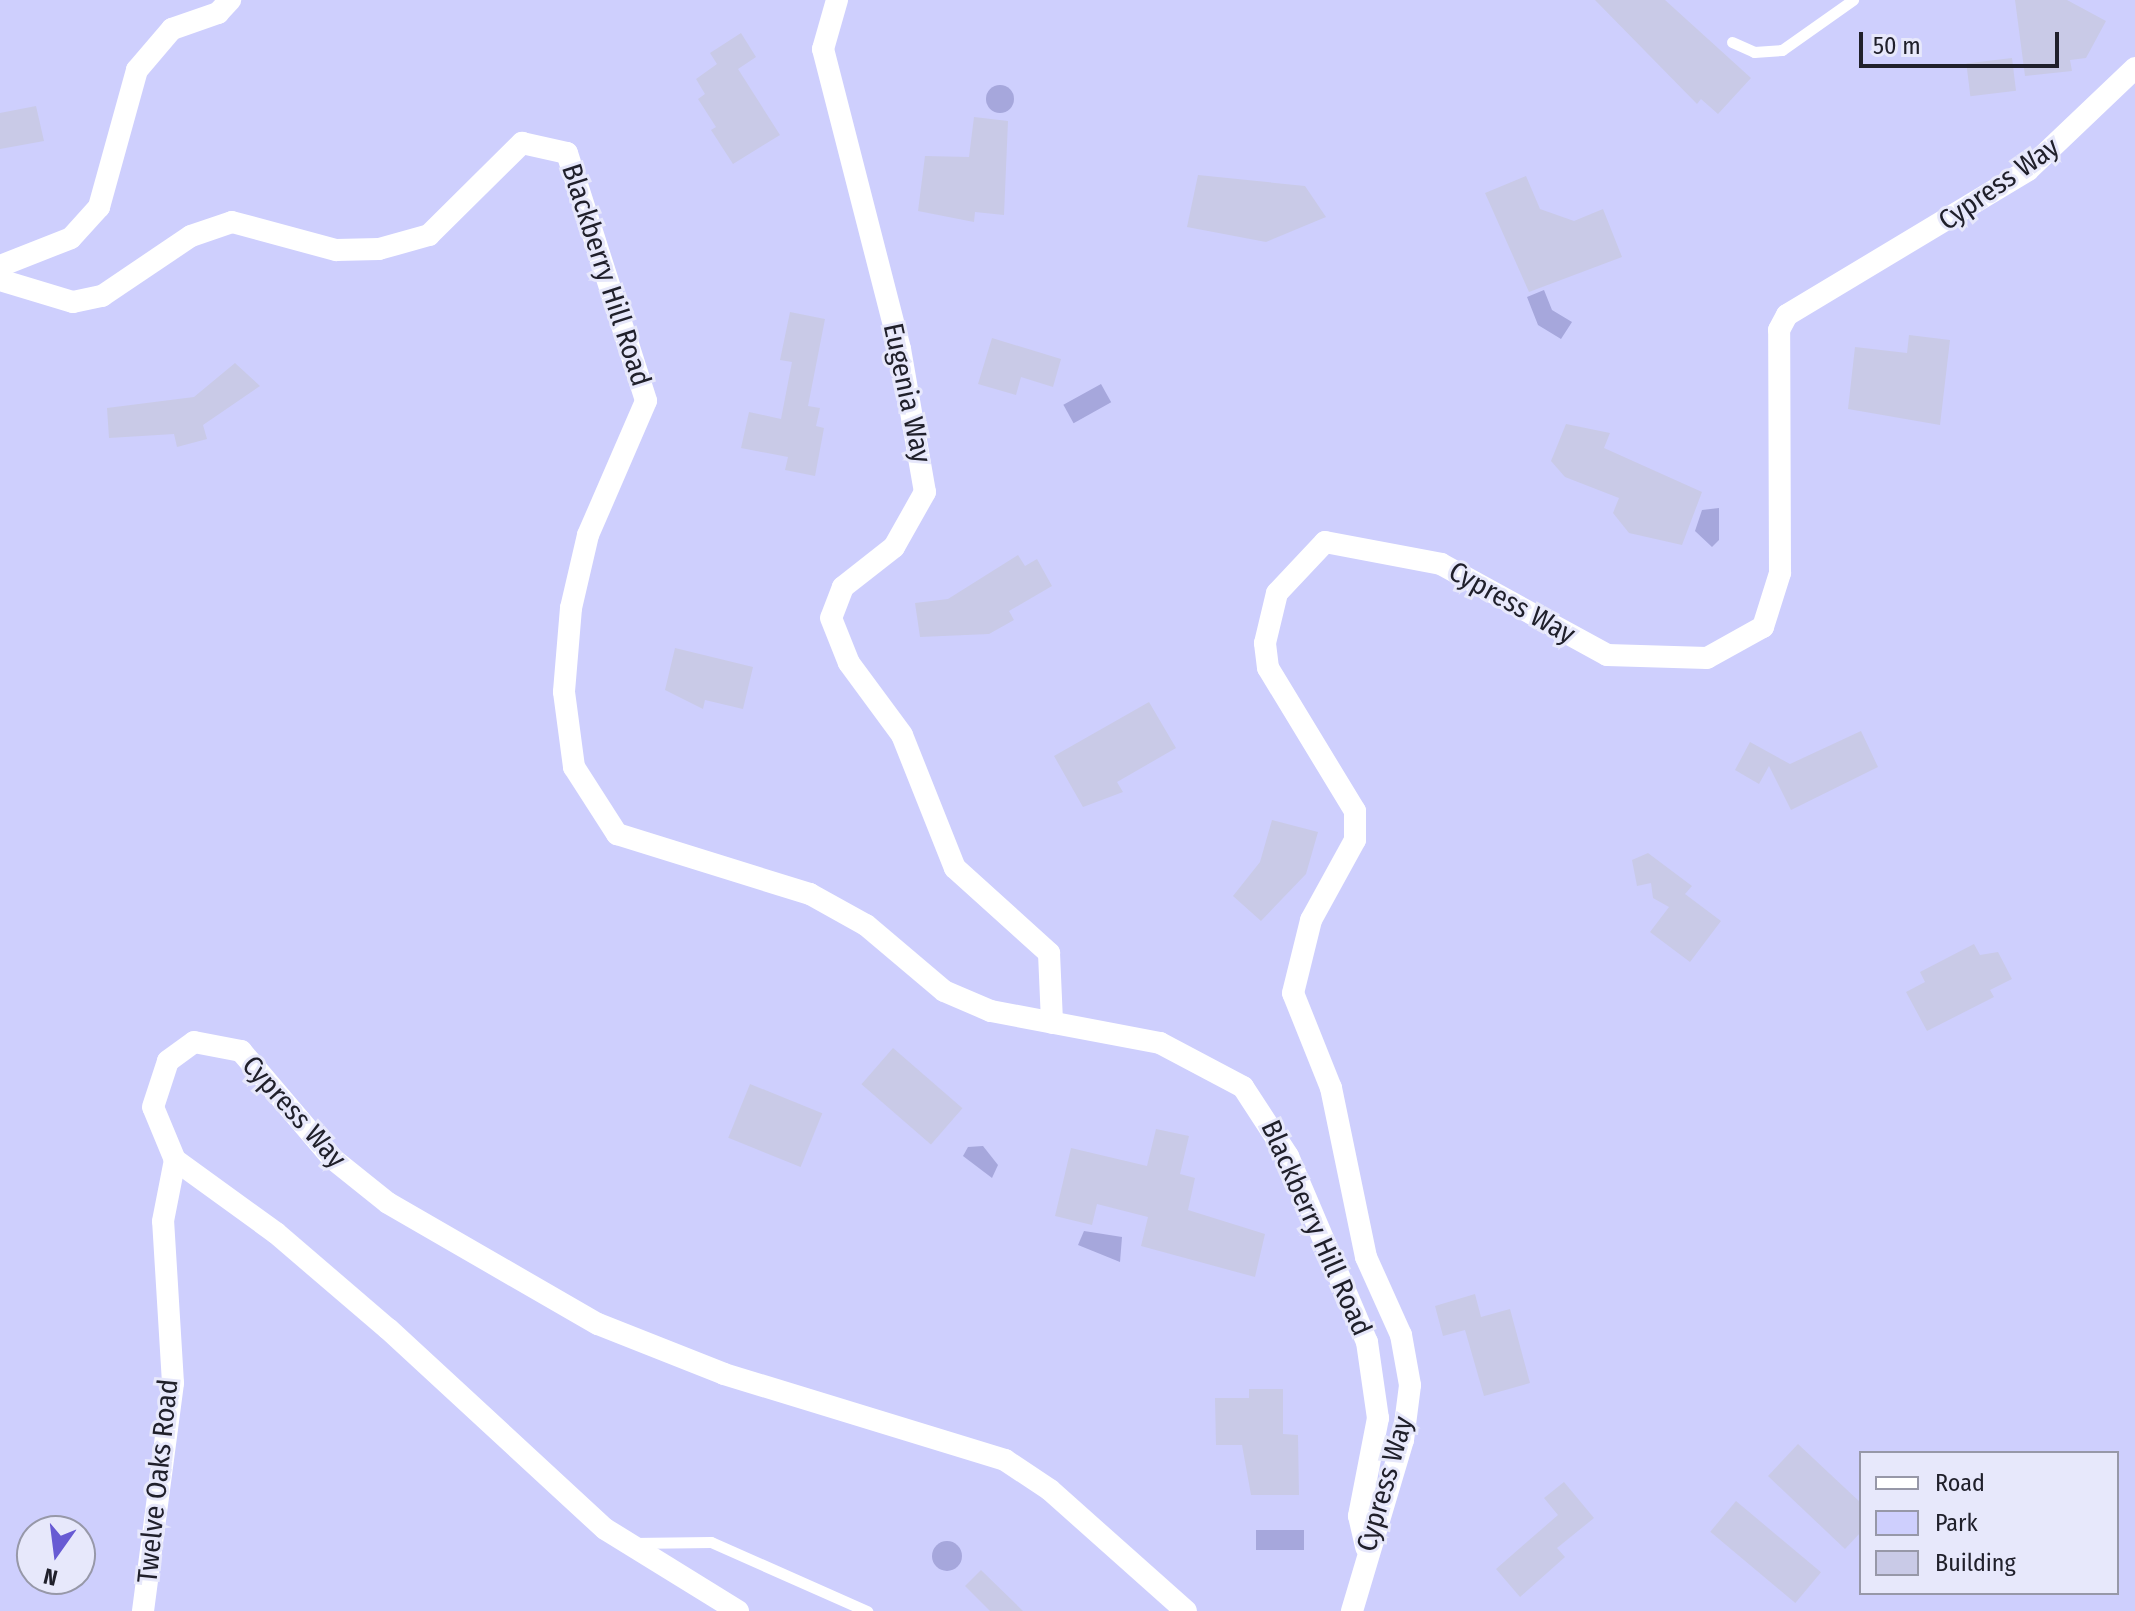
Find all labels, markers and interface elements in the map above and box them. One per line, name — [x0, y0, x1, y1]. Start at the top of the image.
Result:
scale bar — [1863, 16, 2063, 66]
text: 50 m — [1873, 32, 1921, 60]
street label: Cypress Way — [1932, 130, 2066, 238]
street label: Blackberry Hill Road — [554, 159, 658, 391]
street label: Eugenia Way — [876, 320, 938, 466]
street label: Cypress Way — [1443, 555, 1581, 651]
street label: Cypress Way — [235, 1049, 353, 1175]
street label: Blackberry Hill Road — [1253, 1115, 1379, 1341]
street label: Twelve Oaks Road — [131, 1377, 185, 1585]
street label: Cypress Way — [1350, 1412, 1420, 1556]
legend — [1859, 1451, 2119, 1595]
text: Road — [1935, 1469, 1985, 1497]
text: Park — [1935, 1509, 1978, 1537]
north arrow — [16, 1515, 96, 1595]
text: Building — [1935, 1549, 2016, 1577]
text: N — [41, 1562, 60, 1592]

